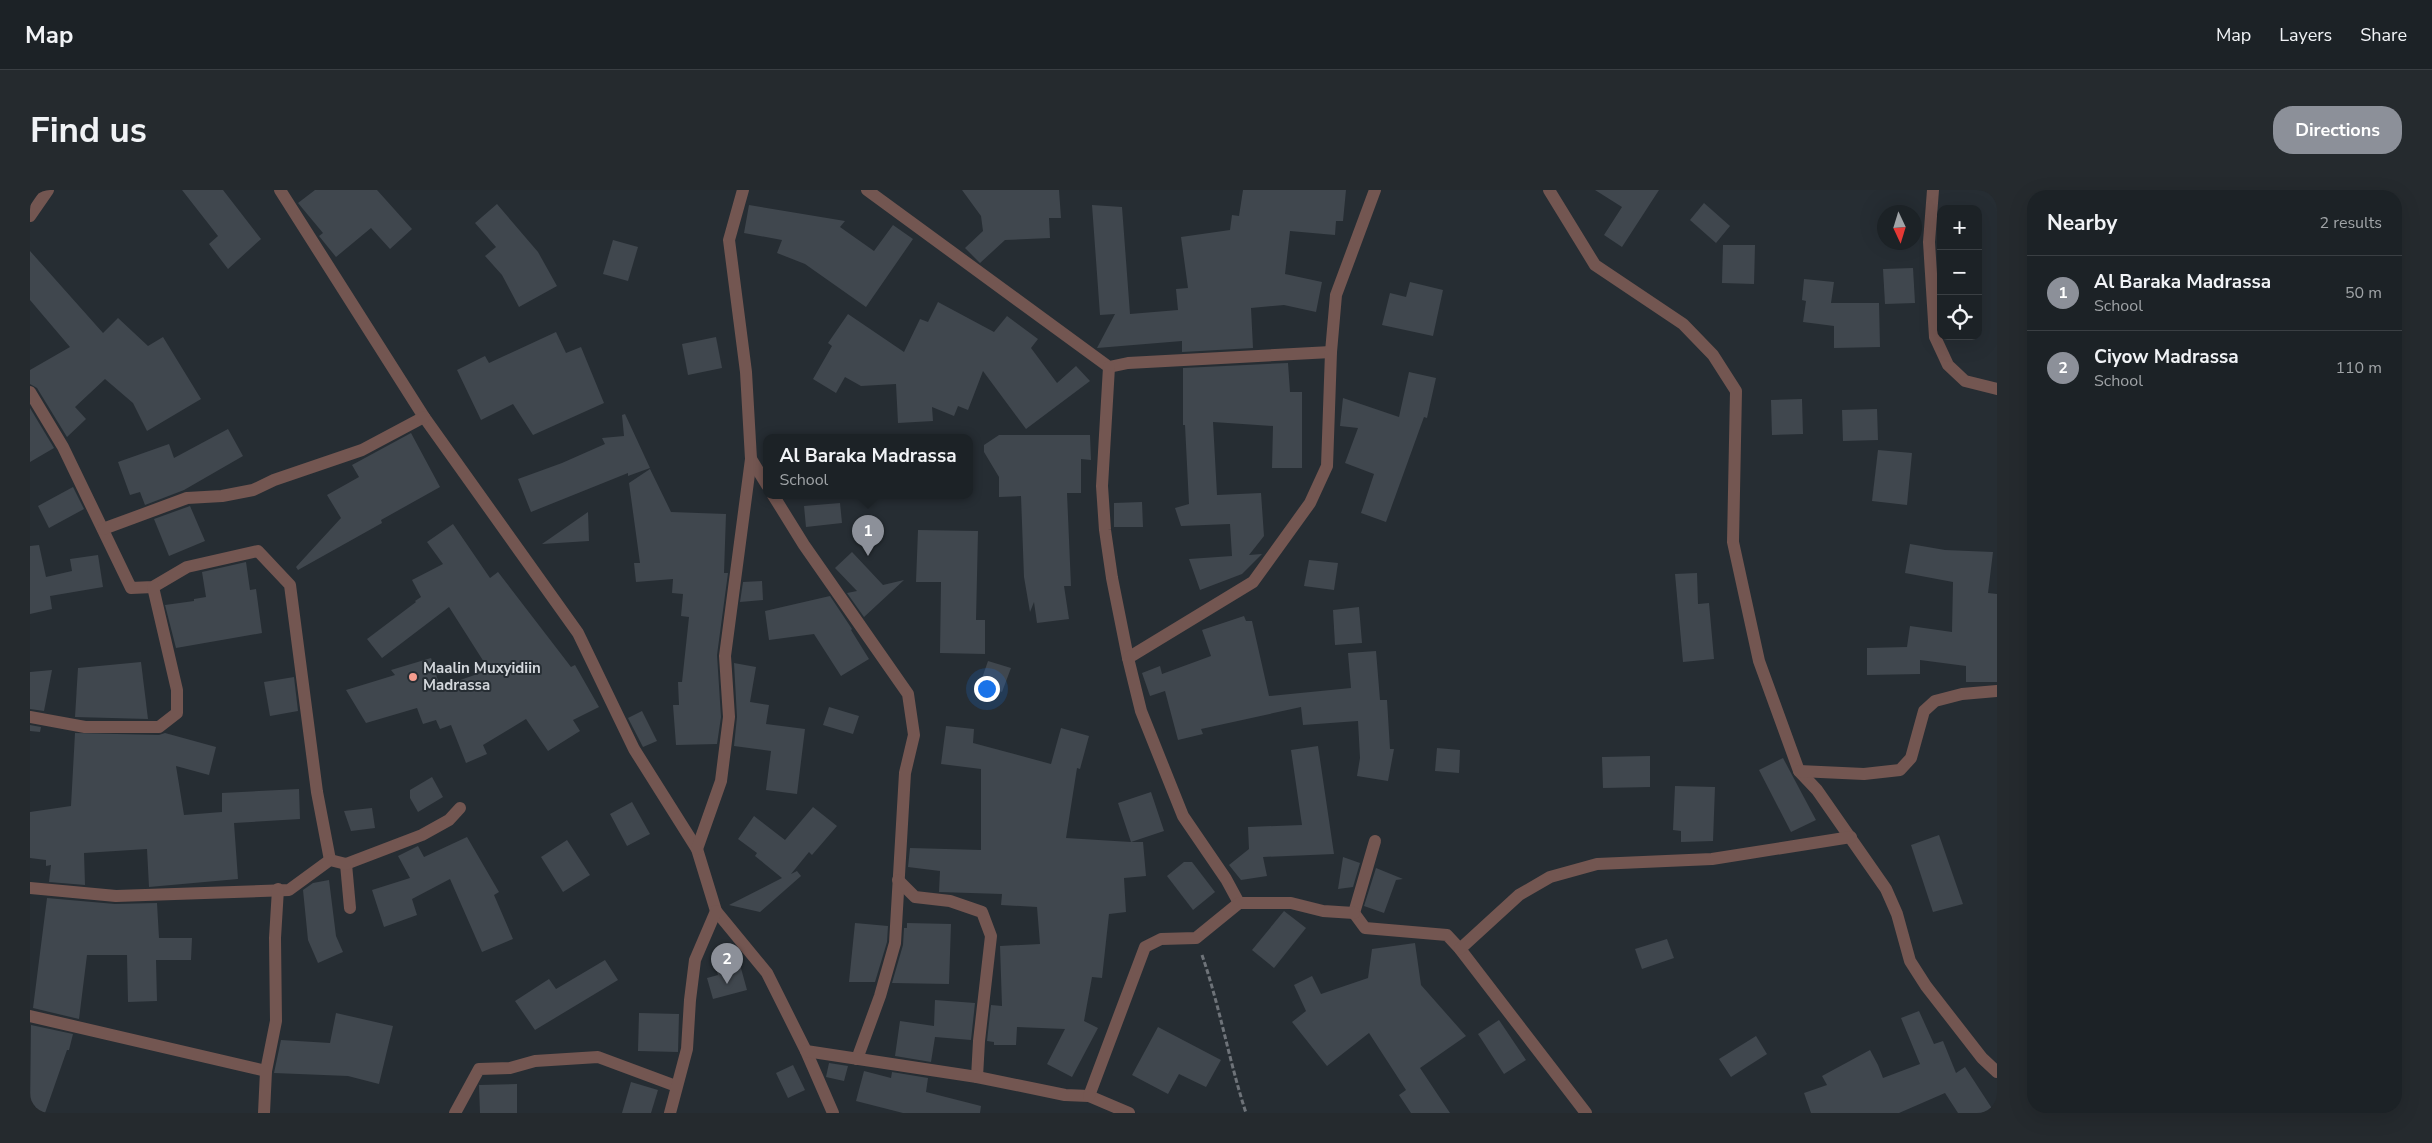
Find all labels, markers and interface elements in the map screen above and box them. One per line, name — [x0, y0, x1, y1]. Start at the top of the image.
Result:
text: Map — [25, 19, 73, 51]
text: Map — [2216, 23, 2251, 47]
text: Layers — [2279, 23, 2332, 47]
text: Share — [2360, 23, 2407, 47]
button: Directions — [2273, 106, 2402, 154]
text: Find us — [30, 107, 147, 154]
north arrow — [1877, 205, 1922, 250]
map controls — [1937, 205, 1982, 340]
button: + — [1937, 205, 1982, 250]
text: Nearby — [2047, 209, 2117, 237]
text: 2 results — [2320, 212, 2382, 234]
button: − — [1937, 250, 1982, 295]
text: Al Baraka Madrassa — [2094, 269, 2271, 295]
text: 1 — [2058, 282, 2068, 304]
text: 50 m — [2345, 282, 2382, 304]
button: locate — [1937, 295, 1982, 340]
text: School — [2094, 295, 2143, 317]
text: Ciyow Madrassa — [2094, 344, 2239, 370]
text: 2 — [2058, 357, 2068, 379]
text: 110 m — [2335, 357, 2382, 379]
text: School — [2094, 370, 2143, 392]
popup — [763, 434, 973, 499]
text: Al Baraka Madrassa — [779, 443, 957, 469]
text: School — [779, 469, 828, 491]
pin: 1 — [852, 515, 884, 556]
place label: Maalin Muxyidiin Madrassa — [423, 658, 541, 695]
marker: Maalin Muxyidiin Madrassa — [407, 671, 419, 683]
your location — [974, 676, 1000, 702]
pin: 2 — [711, 943, 743, 984]

